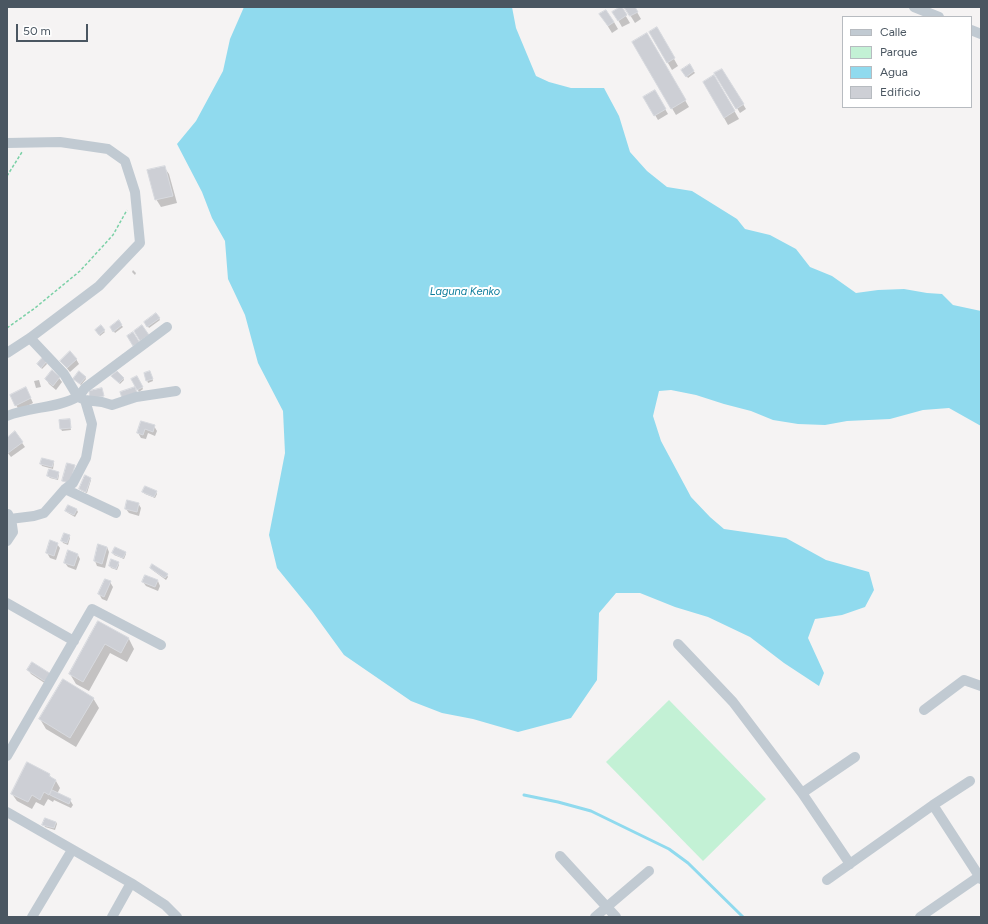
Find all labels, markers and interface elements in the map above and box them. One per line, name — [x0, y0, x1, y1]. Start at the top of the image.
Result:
scale bar — [18, 16, 90, 42]
legend — [842, 16, 972, 108]
text: 50 m — [23, 24, 51, 38]
text: Calle — [880, 25, 907, 39]
text: Parque — [880, 45, 917, 59]
text: Agua — [880, 65, 908, 79]
text: Edificio — [880, 85, 920, 99]
water label: Laguna Kenko — [430, 285, 500, 299]

